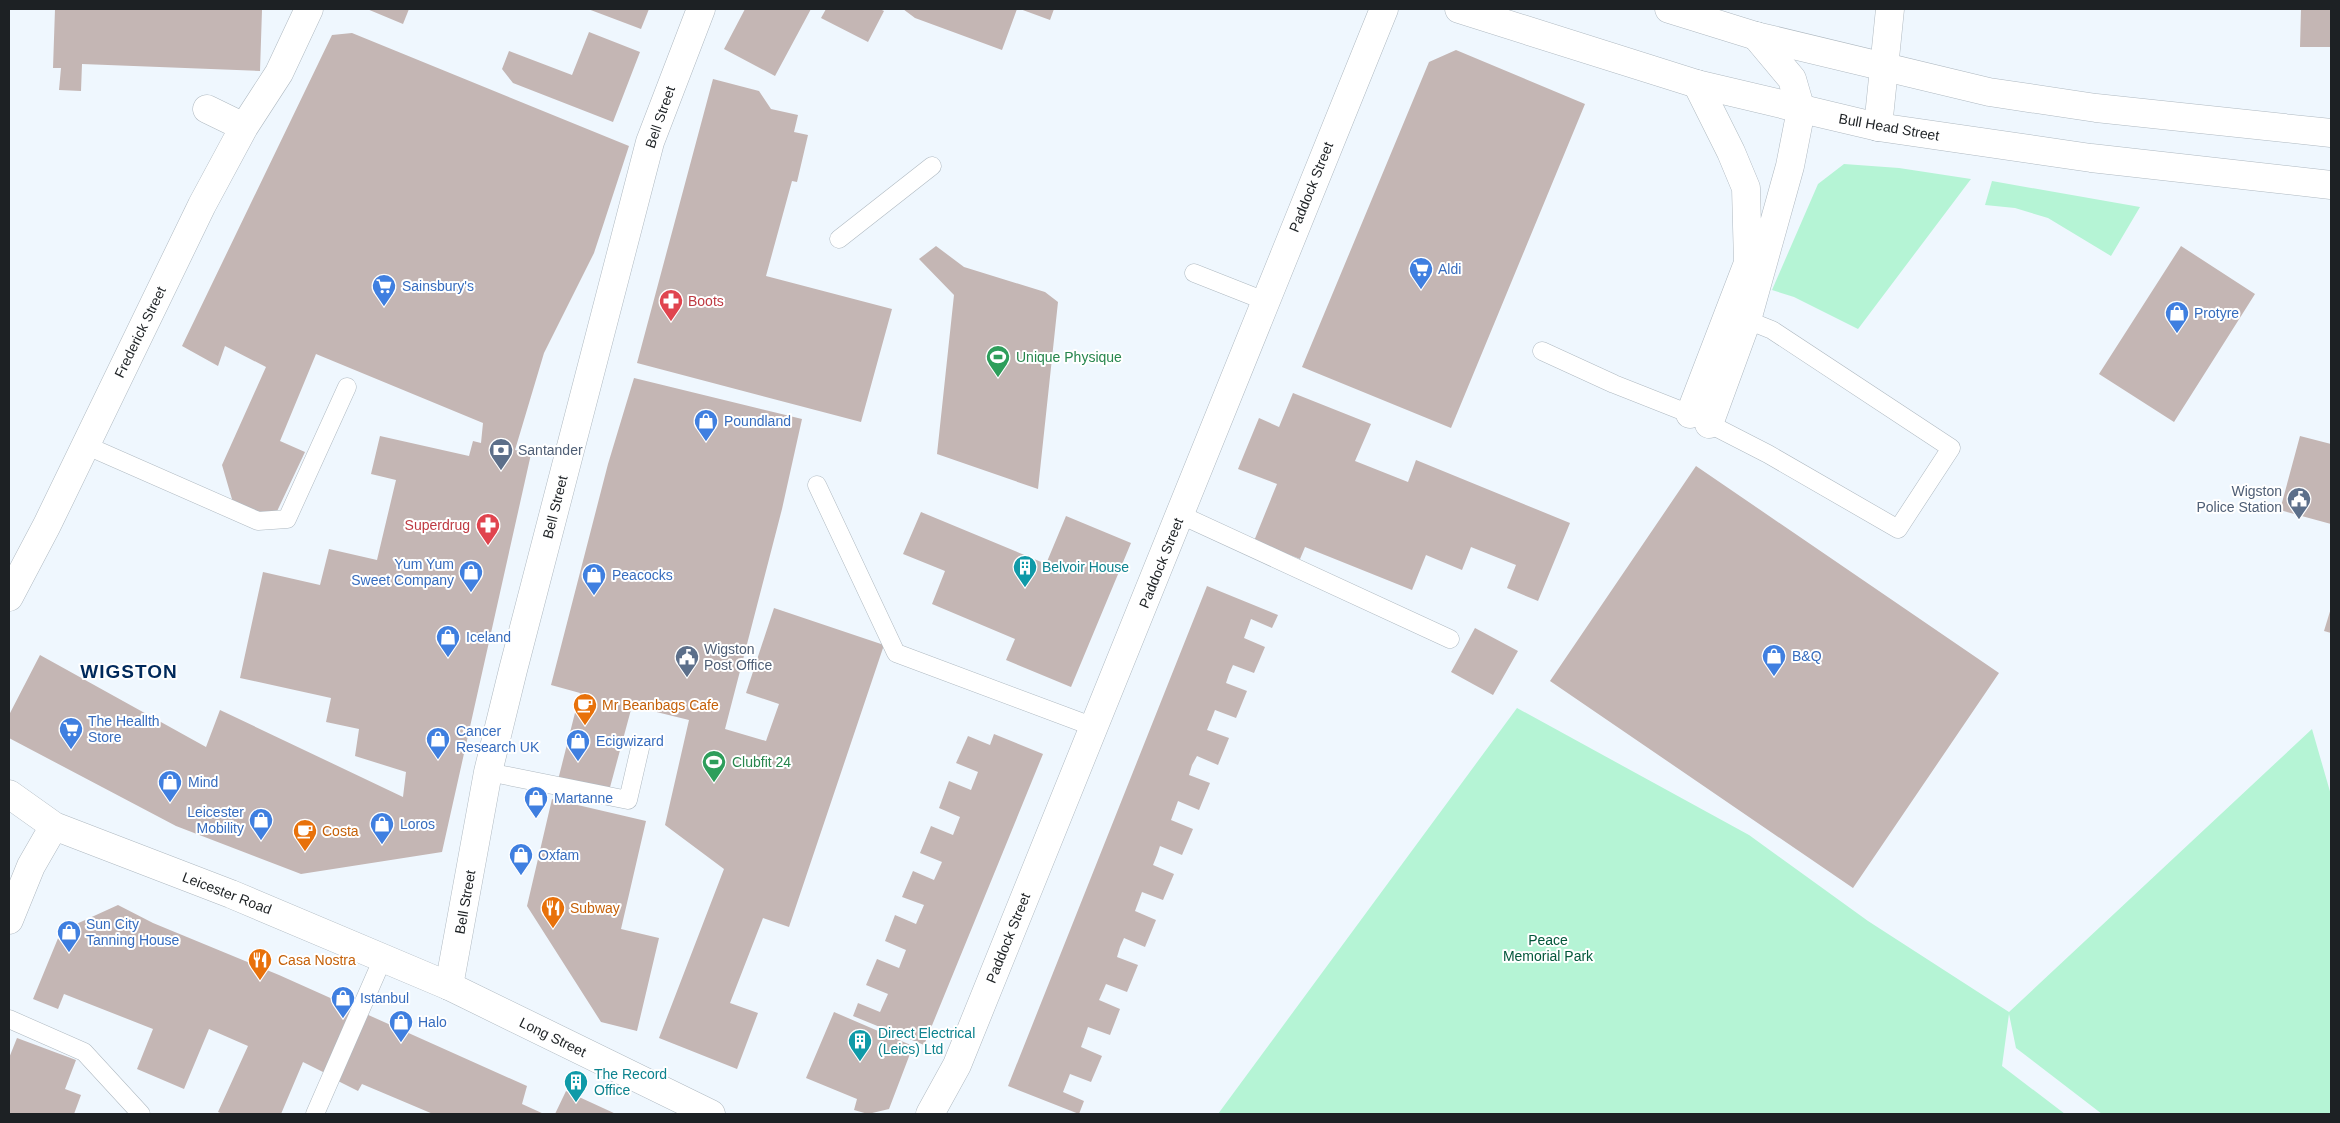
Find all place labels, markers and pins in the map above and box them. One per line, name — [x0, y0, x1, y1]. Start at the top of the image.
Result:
supermarket icon: Aldi — [1408, 256, 1434, 290]
place label: Aldi — [1438, 261, 1461, 277]
supermarket icon: Sainsbury's — [371, 273, 397, 307]
place label: Sainsbury's — [402, 278, 474, 294]
pharmacy icon: Boots — [658, 288, 684, 322]
place label: Boots — [688, 293, 724, 309]
shop icon: Protyre — [2164, 300, 2190, 334]
place label: Protyre — [2194, 305, 2239, 321]
sports icon: Unique Physique — [985, 344, 1011, 378]
place label: Unique Physique — [1016, 349, 1122, 365]
shop icon: Poundland — [693, 408, 719, 442]
place label: Poundland — [724, 413, 791, 429]
bank icon: Santander — [488, 437, 514, 471]
place label: Santander — [518, 442, 583, 458]
place label: Wigston Police Station — [2196, 483, 2282, 515]
public building icon: Wigston Police Station — [2286, 486, 2312, 520]
pharmacy icon: Superdrug — [475, 512, 501, 546]
place label: Superdrug — [405, 517, 470, 533]
building icon: Belvoir House — [1012, 554, 1038, 588]
place label: Yum Yum Sweet Company — [351, 556, 454, 588]
shop icon: Yum Yum Sweet Company — [458, 559, 484, 593]
place label: Belvoir House — [1042, 559, 1129, 575]
shop icon: Peacocks — [581, 562, 607, 596]
place label: Peacocks — [612, 567, 673, 583]
shop icon: Iceland — [435, 624, 461, 658]
place label: Iceland — [466, 629, 511, 645]
place label: Wigston Post Office — [704, 641, 772, 673]
shop icon: B&Q — [1761, 643, 1787, 677]
public building icon: Wigston Post Office — [674, 644, 700, 678]
place label: B&Q — [1792, 648, 1822, 664]
cafe icon: Mr Beanbags Cafe — [572, 692, 598, 726]
place label: Mr Beanbags Cafe — [602, 697, 719, 713]
place label: The Heallth Store — [88, 713, 160, 745]
supermarket icon: The Heallth Store — [58, 716, 84, 750]
place label: Cancer Research UK — [456, 723, 540, 755]
shop icon: Cancer Research UK — [425, 726, 451, 760]
shop icon: Ecigwizard — [565, 728, 591, 762]
place label: Ecigwizard — [596, 733, 664, 749]
sports icon: Clubfit 24 — [701, 749, 727, 783]
place label: Clubfit 24 — [732, 754, 791, 770]
shop icon: Mind — [157, 769, 183, 803]
place label: Mind — [188, 774, 218, 790]
shop icon: Martanne — [523, 785, 549, 819]
place label: Martanne — [554, 790, 613, 806]
place label: Leicester Mobility — [187, 804, 244, 836]
shop icon: Leicester Mobility — [248, 807, 274, 841]
shop icon: Loros — [369, 811, 395, 845]
place label: Loros — [400, 816, 435, 832]
cafe icon: Costa — [292, 818, 318, 852]
place label: Costa — [322, 823, 359, 839]
shop icon: Oxfam — [508, 842, 534, 876]
place label: Oxfam — [538, 847, 579, 863]
restaurant icon: Subway — [540, 895, 566, 929]
place label: Subway — [570, 900, 620, 916]
place label: Sun City Tanning House — [86, 916, 180, 948]
shop icon: Sun City Tanning House — [56, 919, 82, 953]
restaurant icon: Casa Nostra — [247, 947, 273, 981]
place label: Casa Nostra — [278, 952, 356, 968]
shop icon: Istanbul — [330, 985, 356, 1019]
place label: Istanbul — [360, 990, 409, 1006]
shop icon: Halo — [388, 1009, 414, 1043]
place label: Halo — [418, 1014, 447, 1030]
place label: Direct Electrical (Leics) Ltd — [878, 1025, 975, 1057]
building icon: Direct Electrical (Leics) Ltd — [847, 1028, 873, 1062]
place label: The Record Office — [594, 1066, 667, 1098]
building icon: The Record Office — [563, 1069, 589, 1103]

